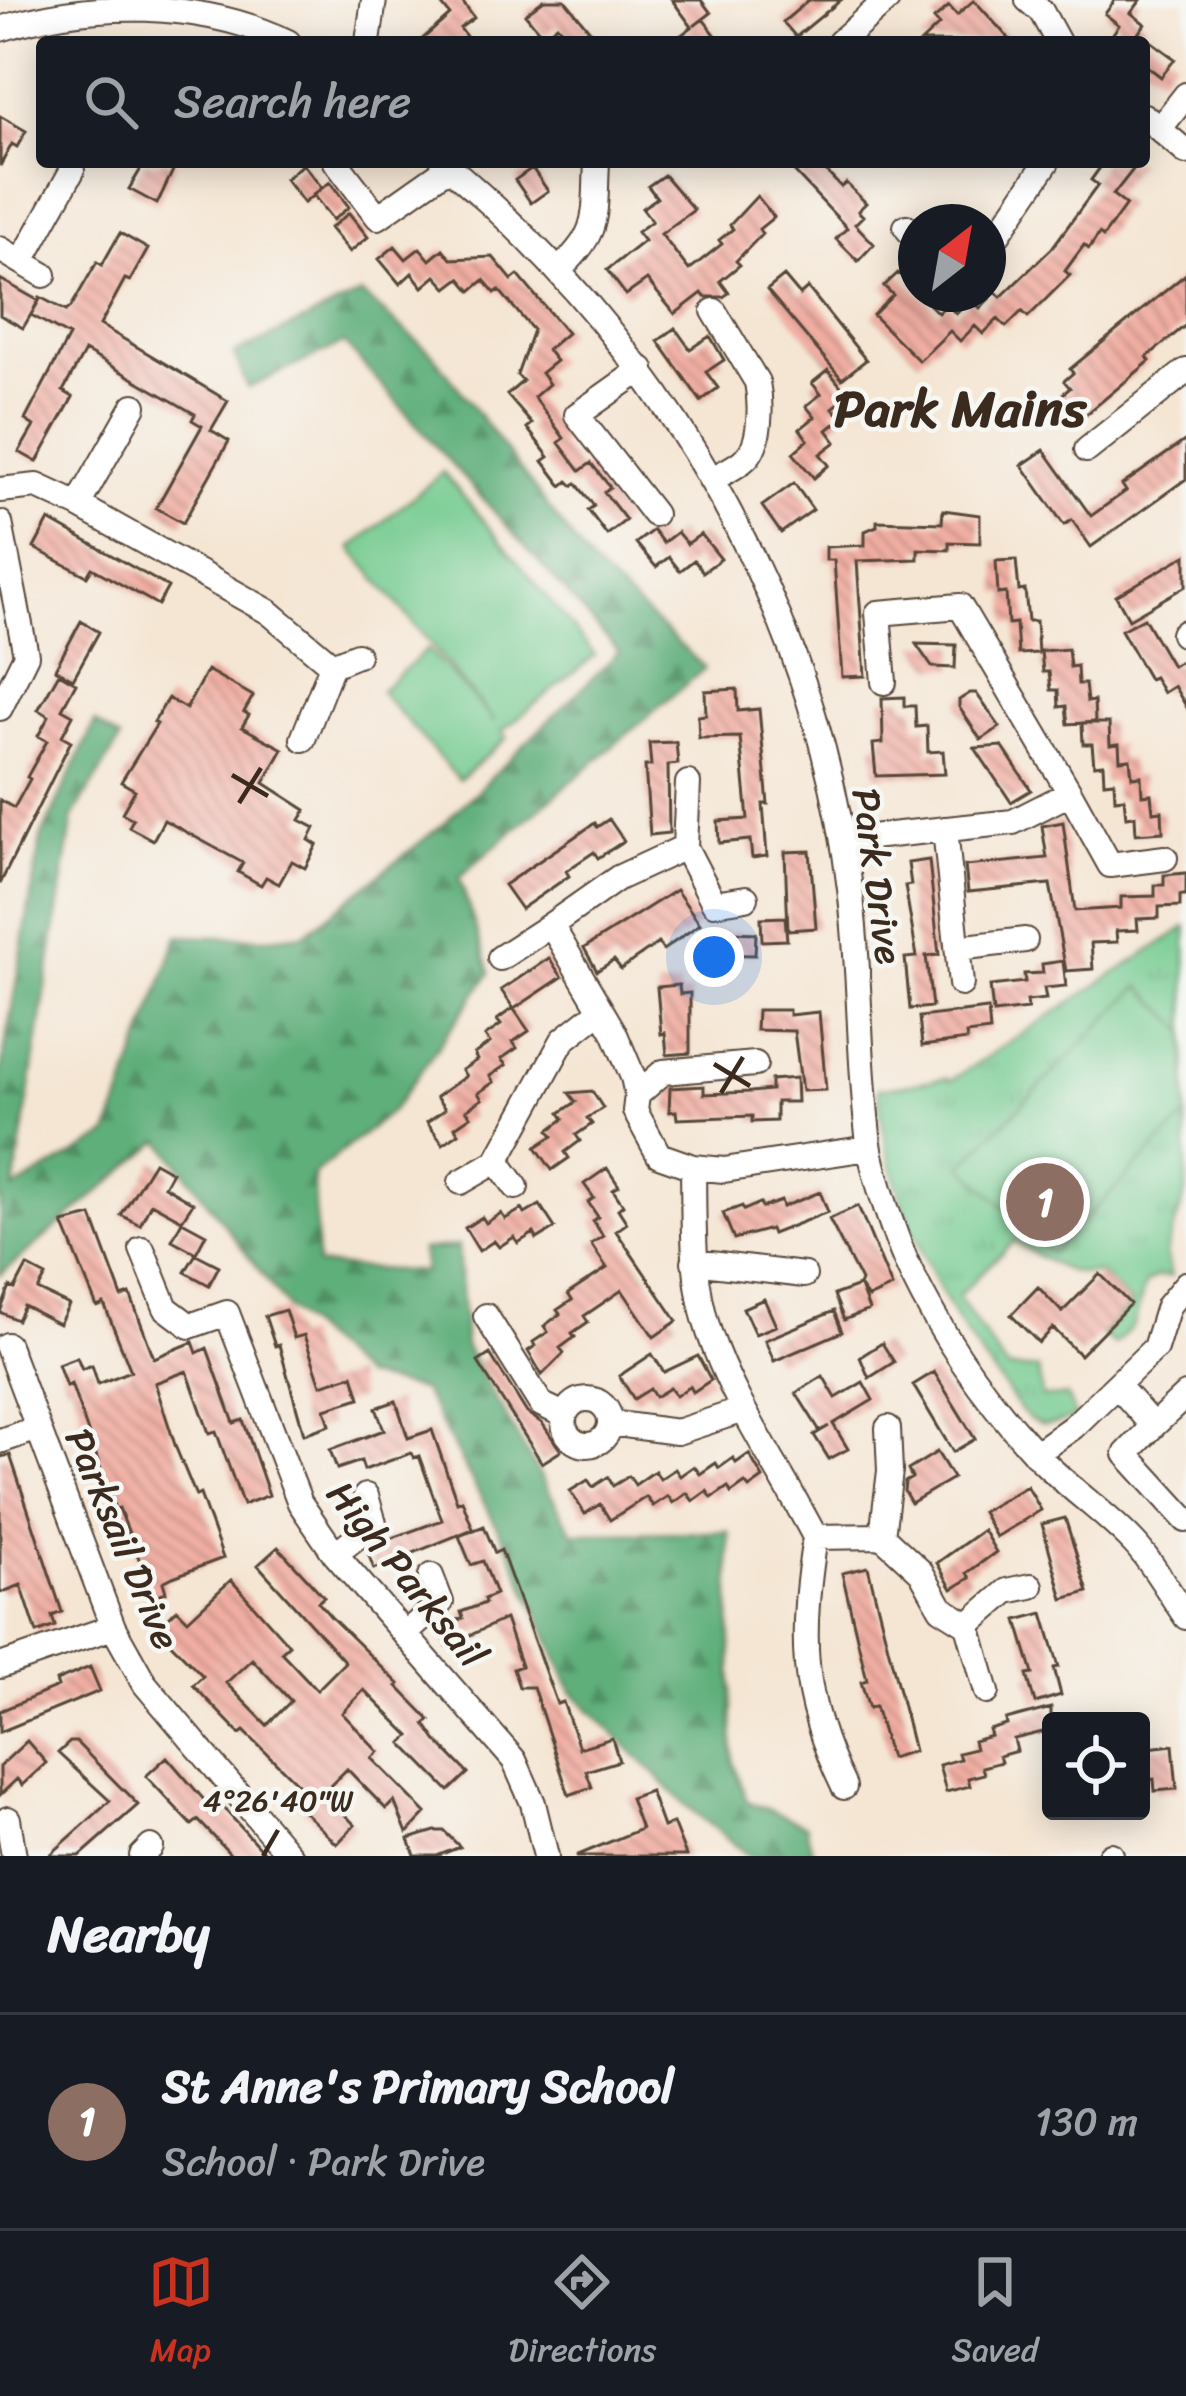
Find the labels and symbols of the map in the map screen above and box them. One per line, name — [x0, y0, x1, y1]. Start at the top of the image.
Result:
north arrow — [898, 204, 1006, 312]
district label: Park Mains — [834, 364, 1088, 454]
street label: Park Drive — [832, 784, 925, 969]
your location — [684, 927, 744, 987]
pin: 1 — [1006, 1157, 1084, 1247]
street label: Parksail Drive — [45, 1417, 201, 1661]
street label: High Parksail — [309, 1464, 506, 1685]
text: 4°26'40"W — [203, 1774, 354, 1828]

